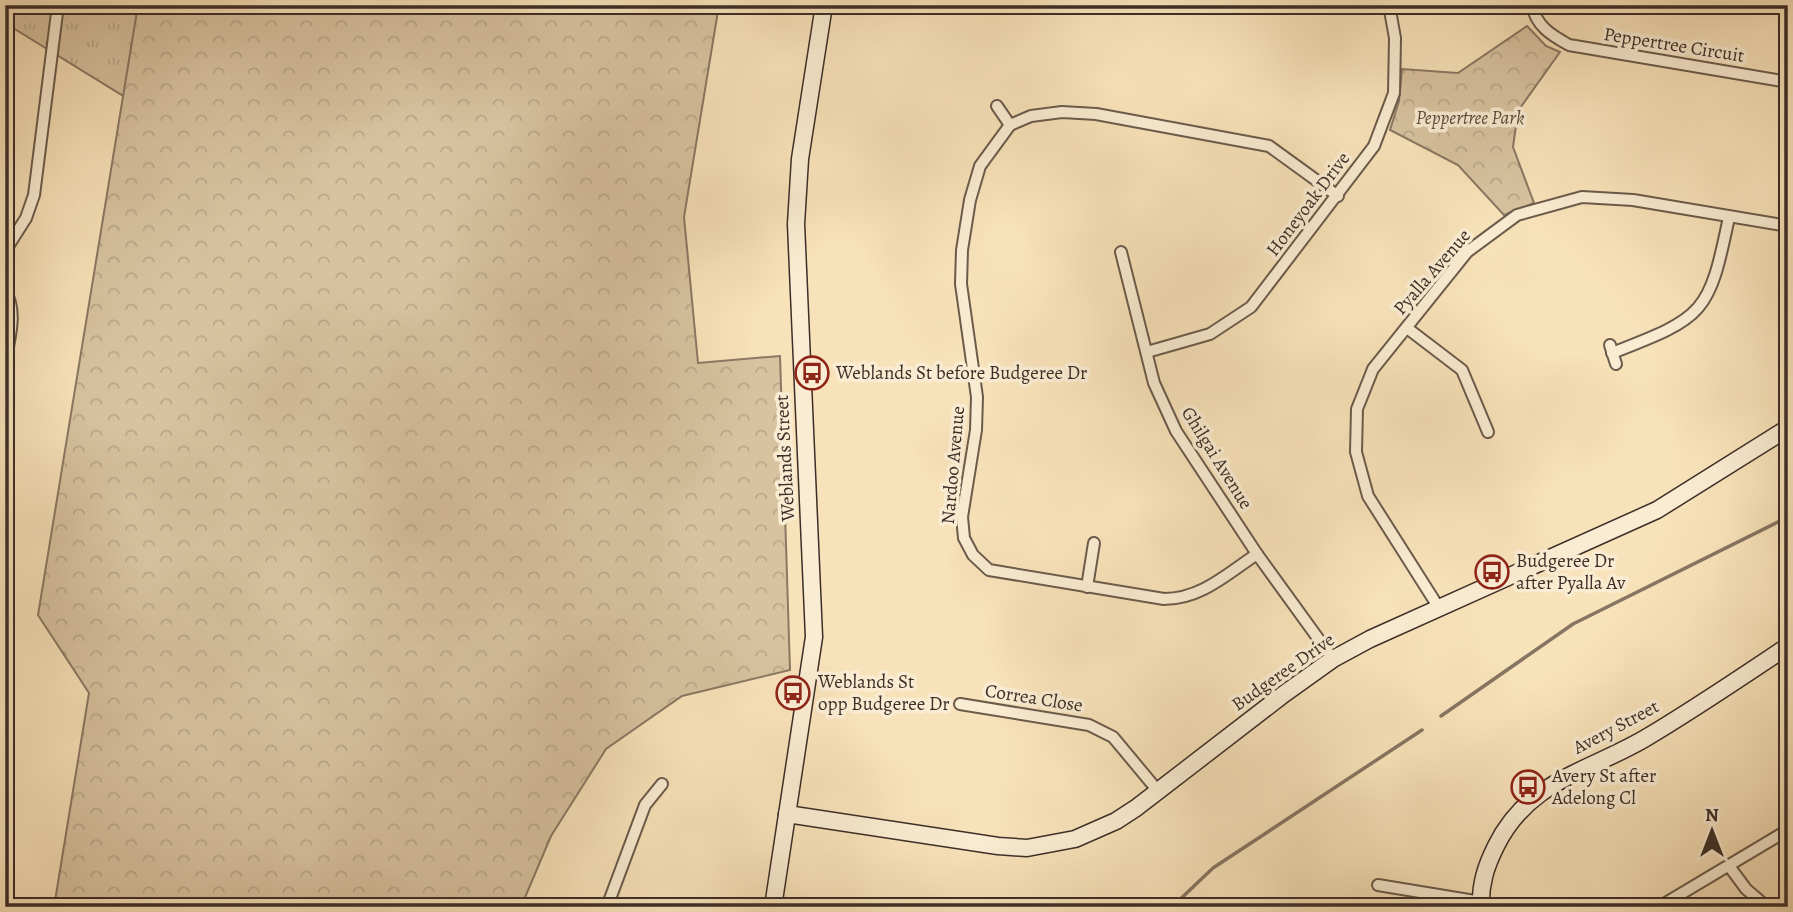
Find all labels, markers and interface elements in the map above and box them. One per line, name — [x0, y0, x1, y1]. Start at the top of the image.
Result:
street label: Peppertree Circuit — [1602, 21, 1746, 69]
park label: Peppertree Park — [1416, 105, 1524, 131]
street label: Honeyoak Drive — [1260, 146, 1356, 262]
street label: Pyalla Avenue — [1387, 223, 1477, 321]
bus stop icon: Weblands St before Budgeree Dr — [793, 354, 831, 392]
place label: Weblands St before Budgeree Dr — [835, 360, 1087, 386]
street label: Weblands Street — [769, 394, 801, 523]
street label: Ghilgai Avenue — [1175, 402, 1259, 514]
street label: Nardoo Avenue — [935, 405, 971, 525]
place label: Budgeree Dr after Pyalla Av — [1516, 548, 1626, 596]
bus stop icon: Budgeree Dr after Pyalla Av — [1473, 553, 1511, 591]
street label: Budgeree Drive — [1226, 627, 1340, 717]
place label: Weblands St opp Budgeree Dr — [817, 669, 950, 717]
bus stop icon: Weblands St opp Budgeree Dr — [774, 674, 812, 712]
street label: Correa Close — [983, 677, 1085, 719]
street label: Avery Street — [1568, 693, 1664, 761]
place label: Avery St after Adelong Cl — [1551, 763, 1656, 811]
bus stop icon: Avery St after Adelong Cl — [1509, 768, 1547, 806]
north arrow — [1678, 796, 1748, 866]
text: N — [1705, 802, 1719, 828]

